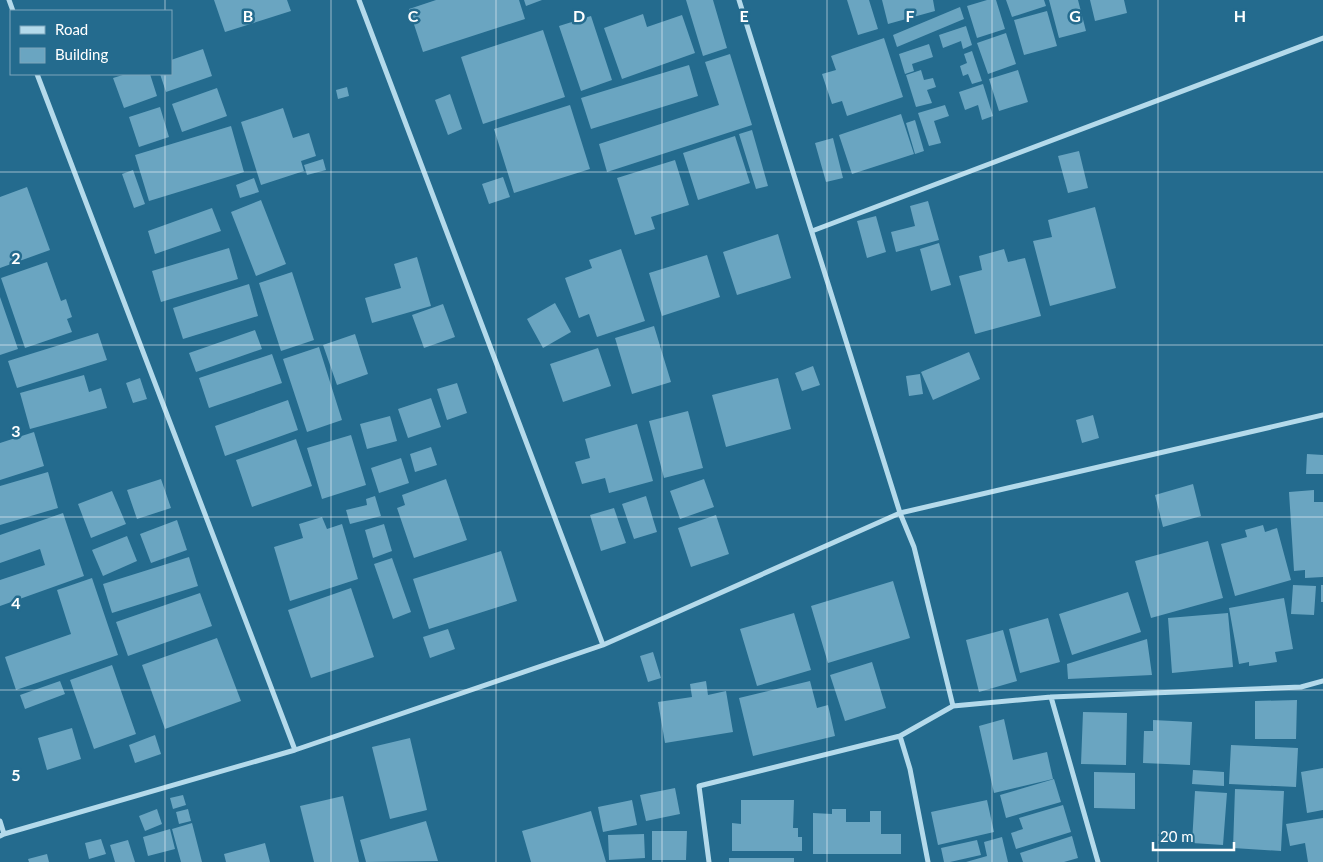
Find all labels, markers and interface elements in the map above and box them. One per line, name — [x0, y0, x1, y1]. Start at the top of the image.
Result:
text: B — [243, 6, 253, 25]
text: C — [408, 6, 419, 25]
text: D — [573, 6, 585, 25]
text: E — [739, 6, 749, 25]
text: F — [905, 6, 915, 25]
text: G — [1069, 6, 1081, 25]
text: H — [1234, 6, 1246, 25]
legend — [10, 10, 172, 75]
text: Road — [55, 20, 88, 38]
text: Building — [55, 45, 108, 63]
text: 2 — [11, 248, 21, 267]
text: 3 — [11, 421, 21, 440]
text: 4 — [11, 593, 21, 612]
text: 5 — [11, 765, 21, 784]
scale bar — [1153, 820, 1234, 852]
text: 20 m — [1160, 827, 1194, 845]

